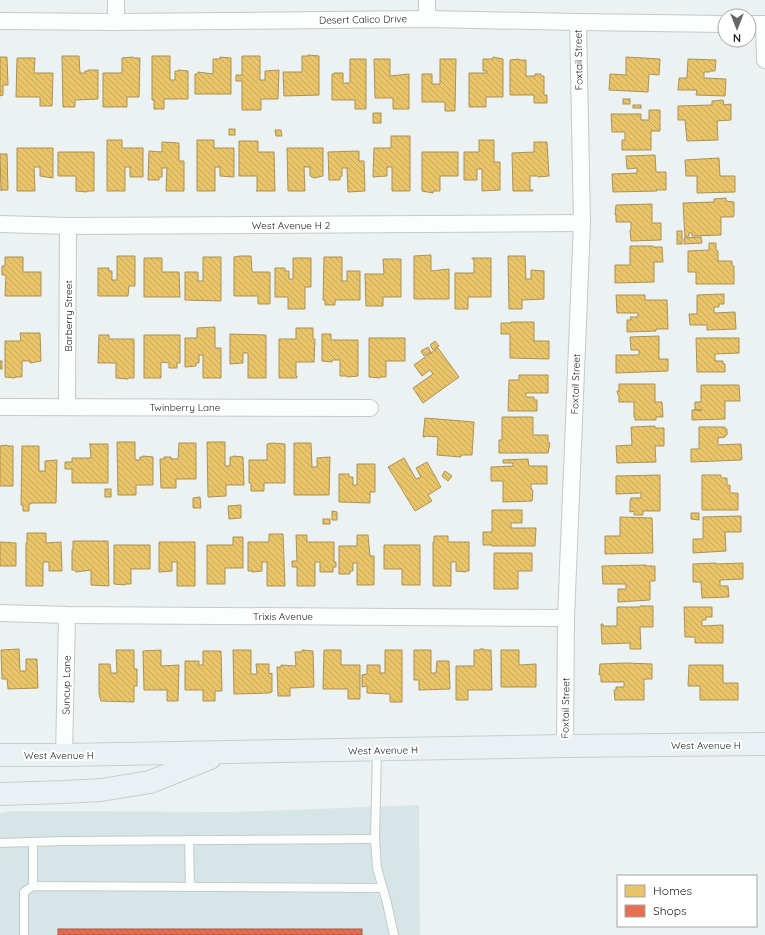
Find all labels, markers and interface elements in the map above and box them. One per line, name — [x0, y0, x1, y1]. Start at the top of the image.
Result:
north arrow — [717, 8, 757, 48]
street label: Desert Calico Drive — [319, 12, 408, 27]
street label: Foxtail Street — [571, 29, 586, 90]
text: N — [733, 31, 741, 45]
street label: West Avenue H 2 — [252, 219, 331, 232]
street label: Barberry Street — [62, 280, 75, 352]
street label: Foxtail Street — [568, 353, 583, 415]
street label: Twinberry Lane — [150, 401, 221, 414]
street label: Trixis Avenue — [253, 610, 313, 623]
street label: Suncup Lane — [59, 655, 74, 715]
street label: Foxtail Street — [558, 677, 573, 738]
street label: West Avenue H — [671, 739, 741, 752]
street label: West Avenue H — [348, 743, 418, 758]
street label: West Avenue H — [24, 749, 94, 762]
legend — [617, 875, 757, 927]
text: Homes — [653, 883, 693, 898]
text: Shops — [653, 903, 687, 918]

